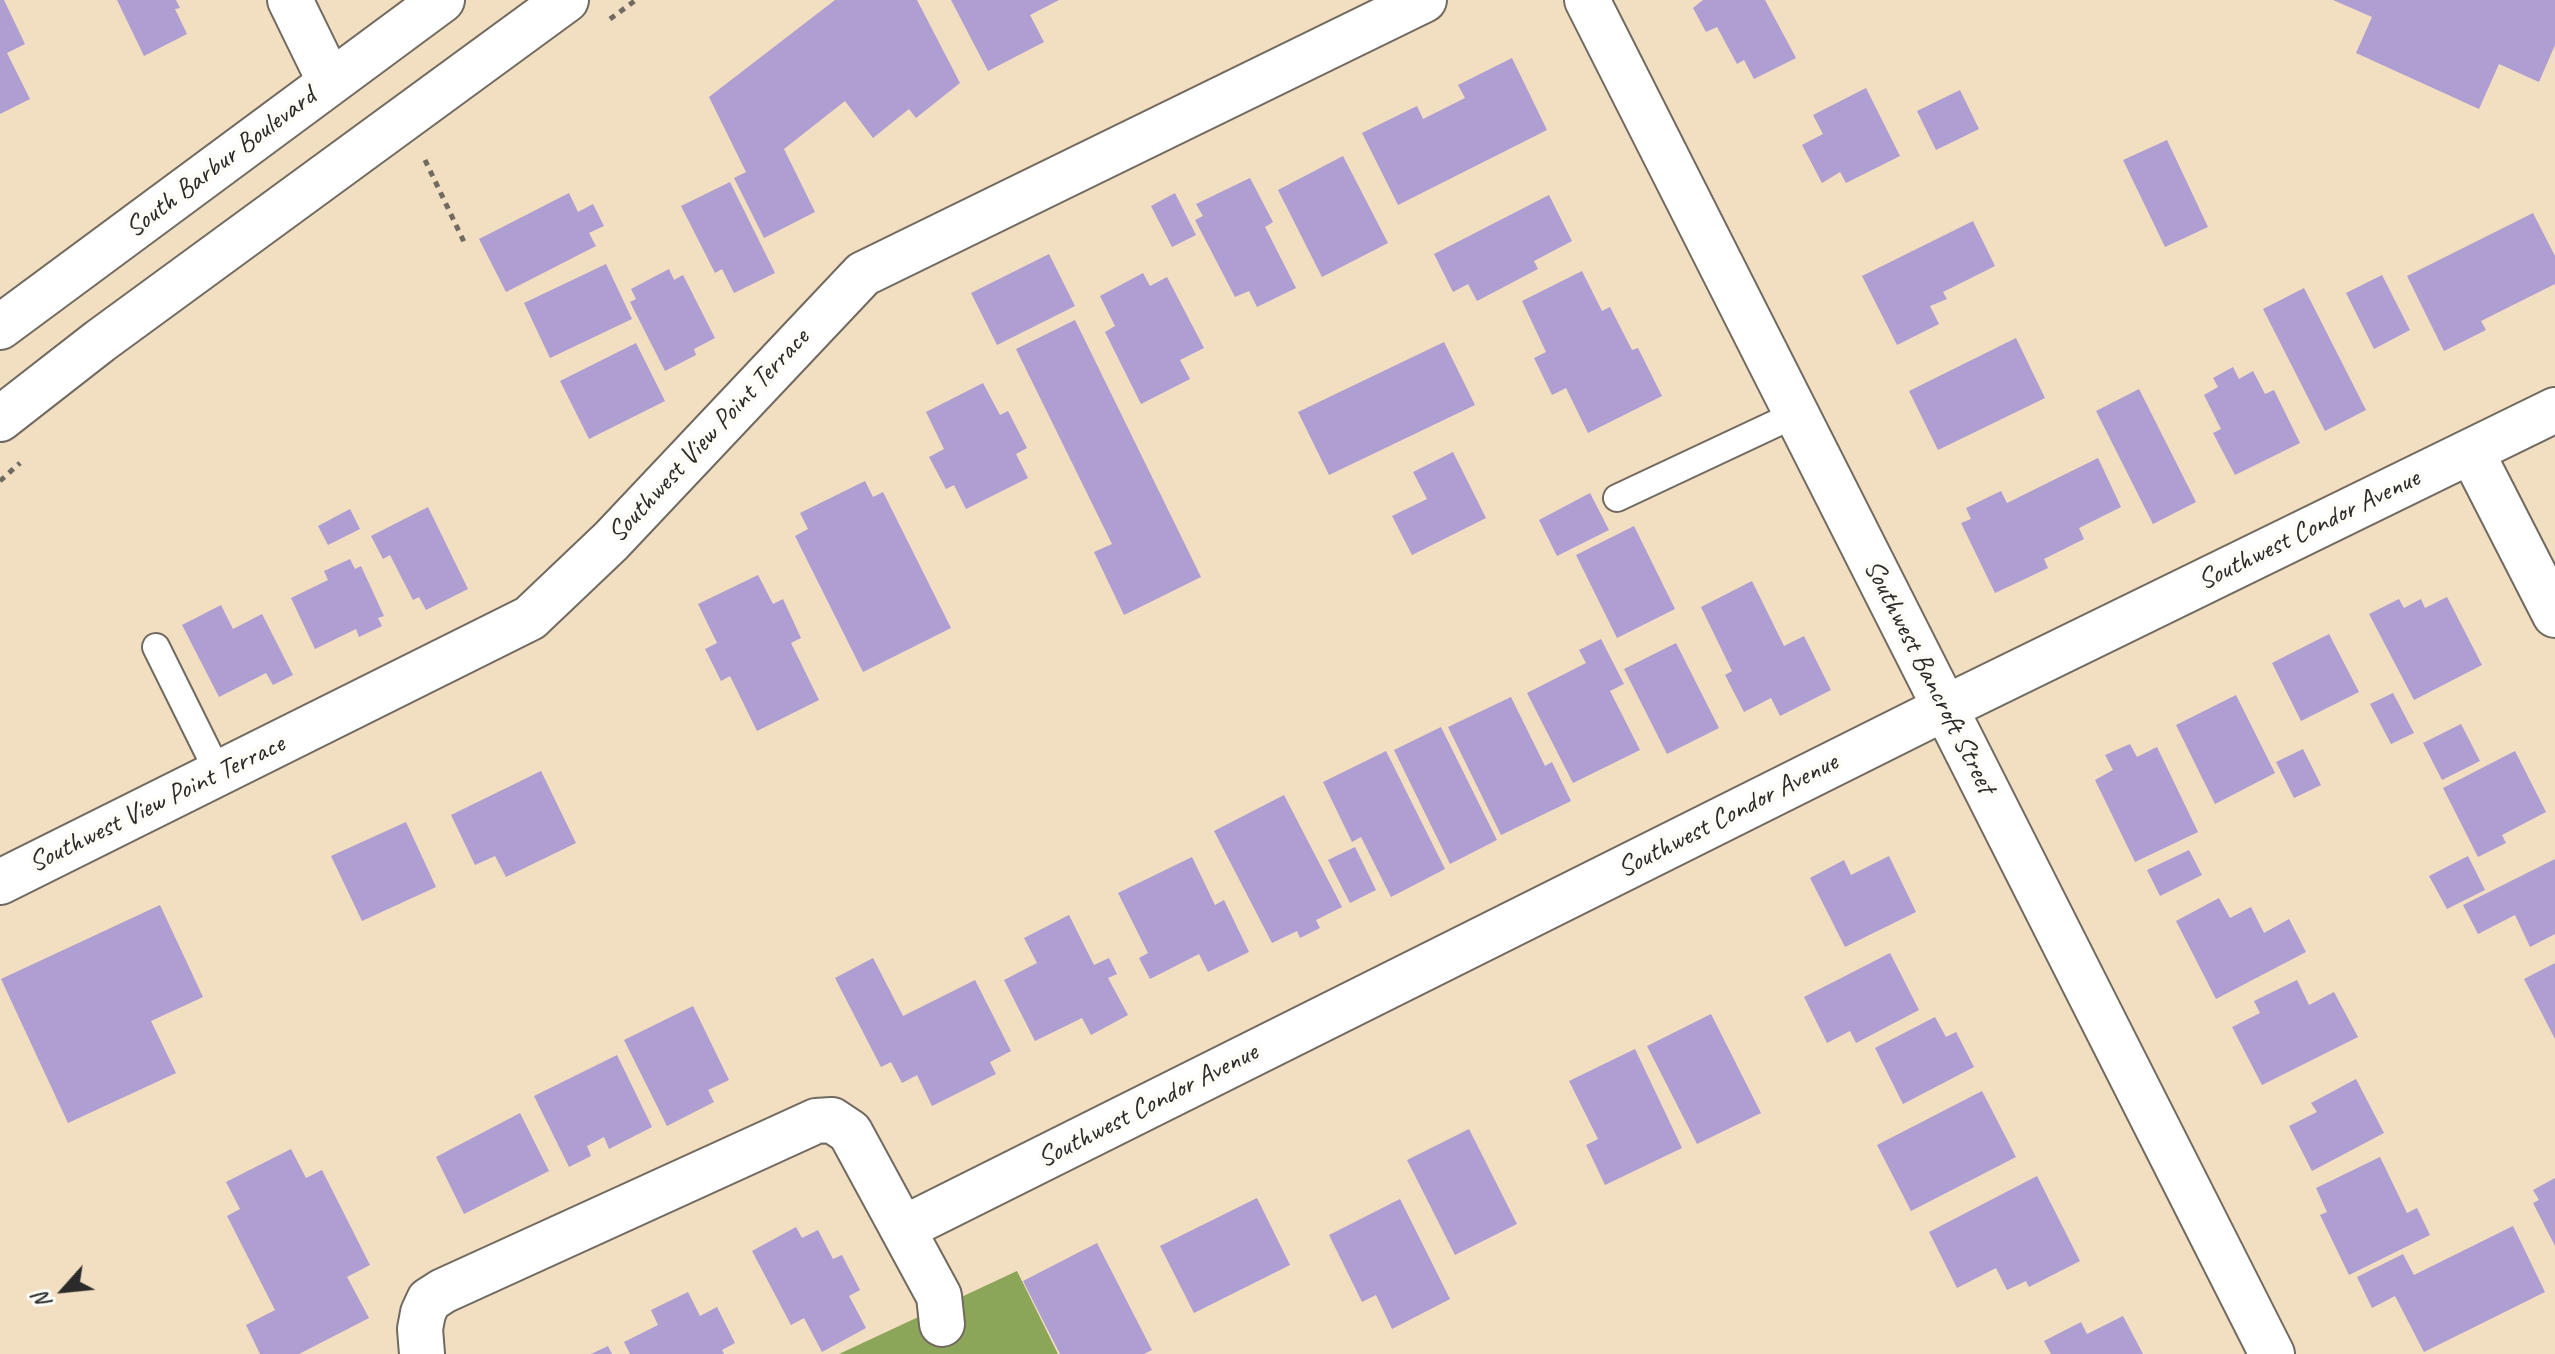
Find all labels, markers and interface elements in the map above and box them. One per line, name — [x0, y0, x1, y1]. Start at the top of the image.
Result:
street label: South Barbur Boulevard — [119, 80, 323, 246]
street label: Southwest View Point Terrace — [601, 322, 817, 550]
street label: Southwest Condor Avenue — [2193, 462, 2425, 598]
street label: Southwest Bancroft Street — [1855, 554, 2003, 800]
street label: Southwest View Point Terrace — [24, 727, 290, 881]
street label: Southwest Condor Avenue — [1612, 746, 1844, 886]
street label: Southwest Condor Avenue — [1032, 1036, 1264, 1176]
north arrow — [24, 1250, 104, 1330]
text: N — [27, 1288, 58, 1313]

